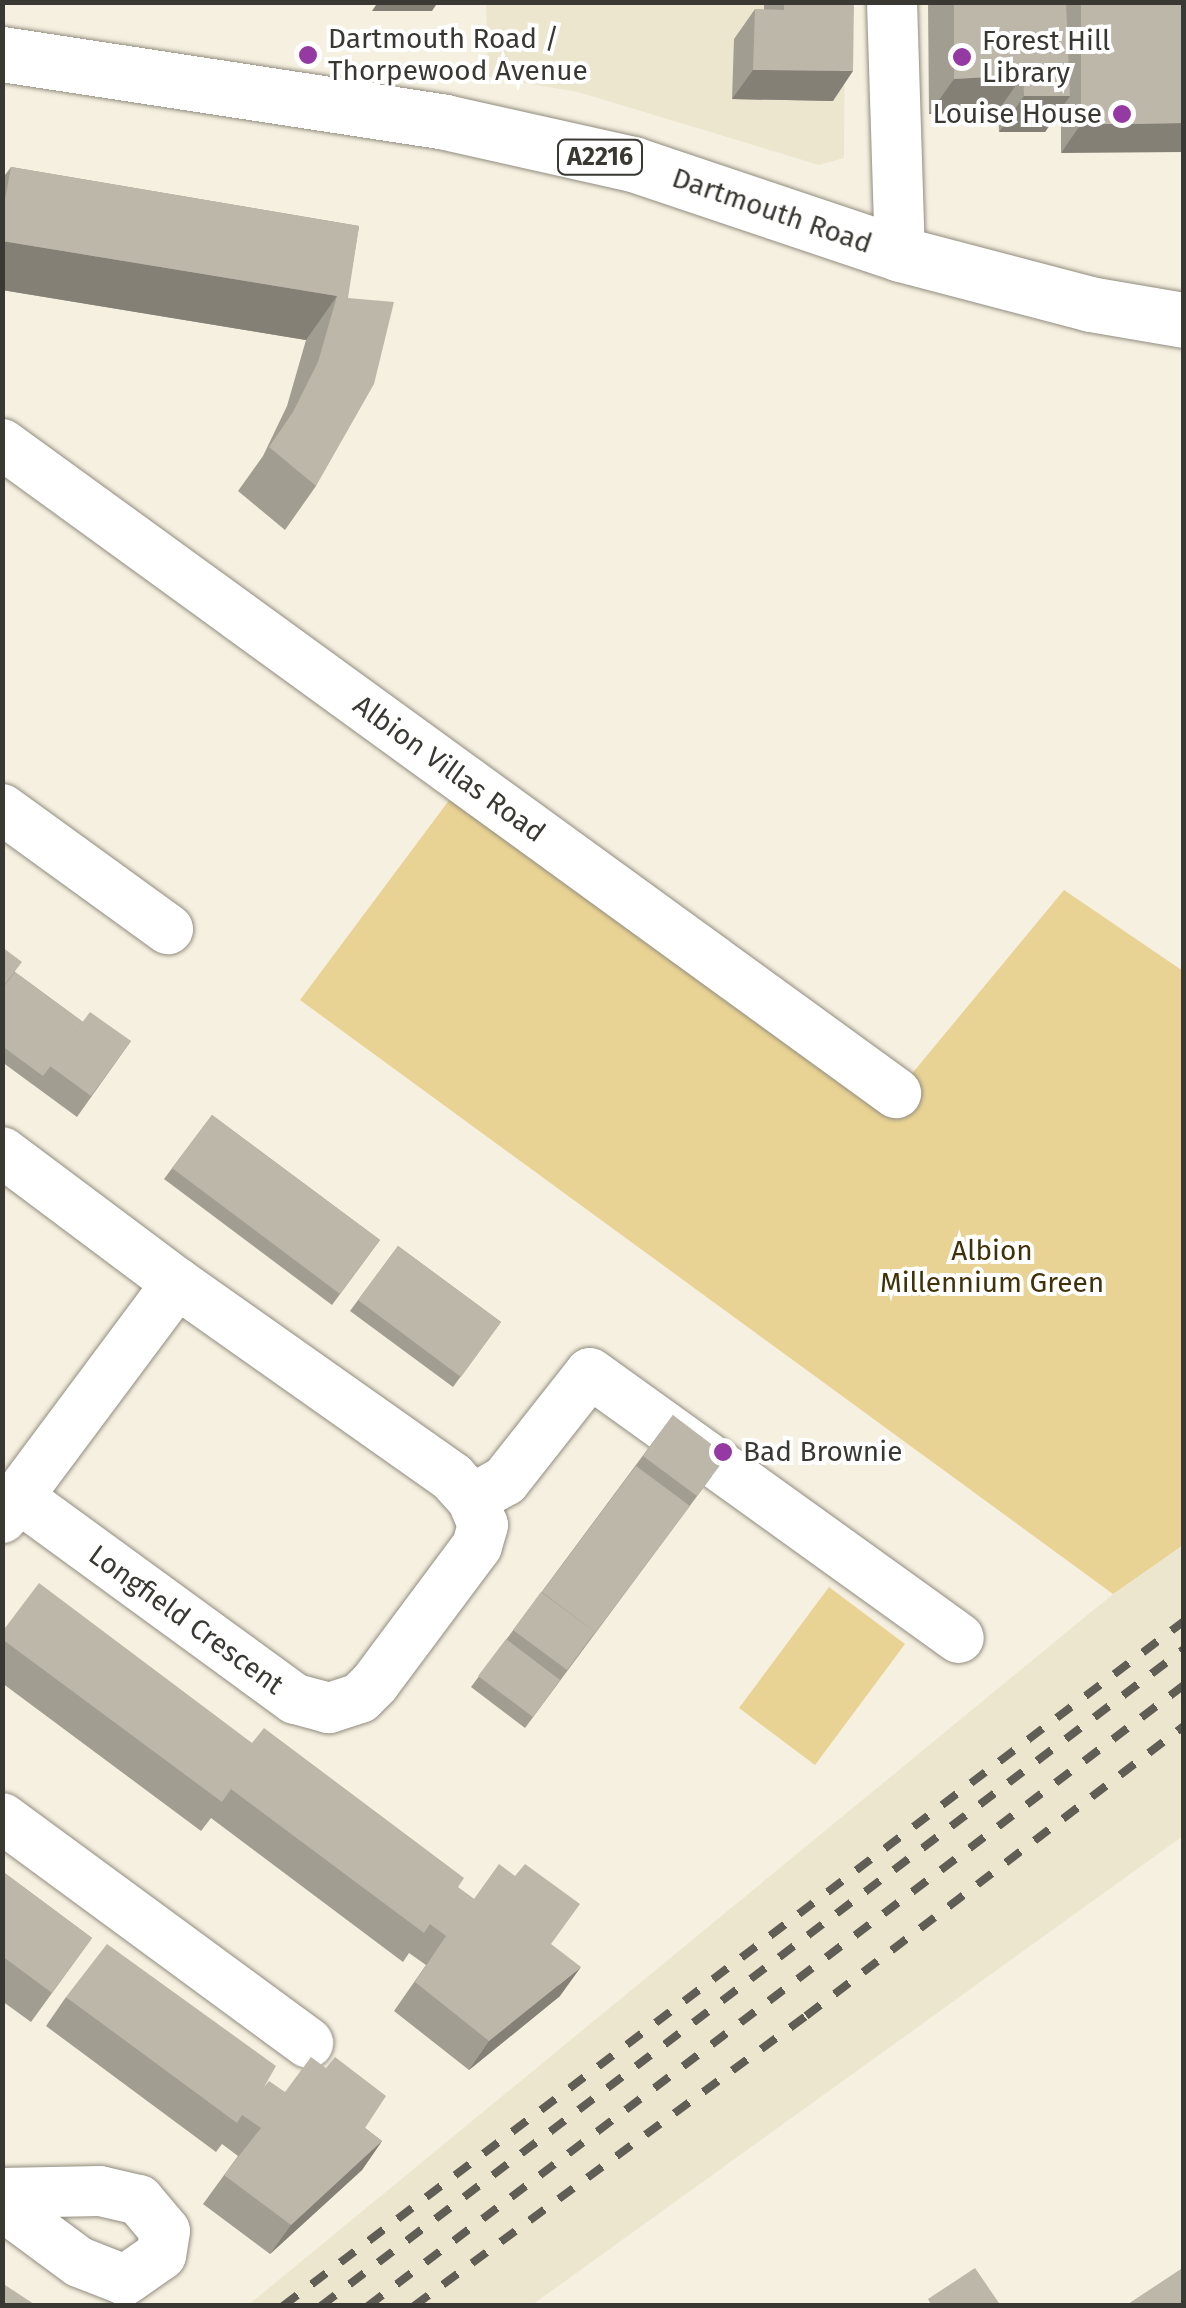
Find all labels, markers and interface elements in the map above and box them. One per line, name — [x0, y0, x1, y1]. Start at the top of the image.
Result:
place label: Dartmouth Road / Thorpewood Avenue — [328, 22, 588, 88]
place label: Forest Hill Library — [982, 24, 1110, 90]
marker: Dartmouth Road / Thorpewood Avenue — [297, 44, 319, 66]
marker: Forest Hill Library — [951, 46, 973, 68]
place label: Louise House — [932, 97, 1102, 131]
marker: Louise House — [1111, 103, 1133, 125]
road number: A2216 — [555, 137, 645, 177]
street label: Dartmouth Road — [668, 161, 876, 261]
street label: Albion Villas Road — [347, 688, 551, 850]
park label: Albion Millennium Green — [880, 1234, 1104, 1300]
place label: Bad Brownie — [743, 1435, 902, 1469]
marker: Bad Brownie — [712, 1441, 734, 1463]
street label: Longfield Crescent — [82, 1538, 290, 1702]

